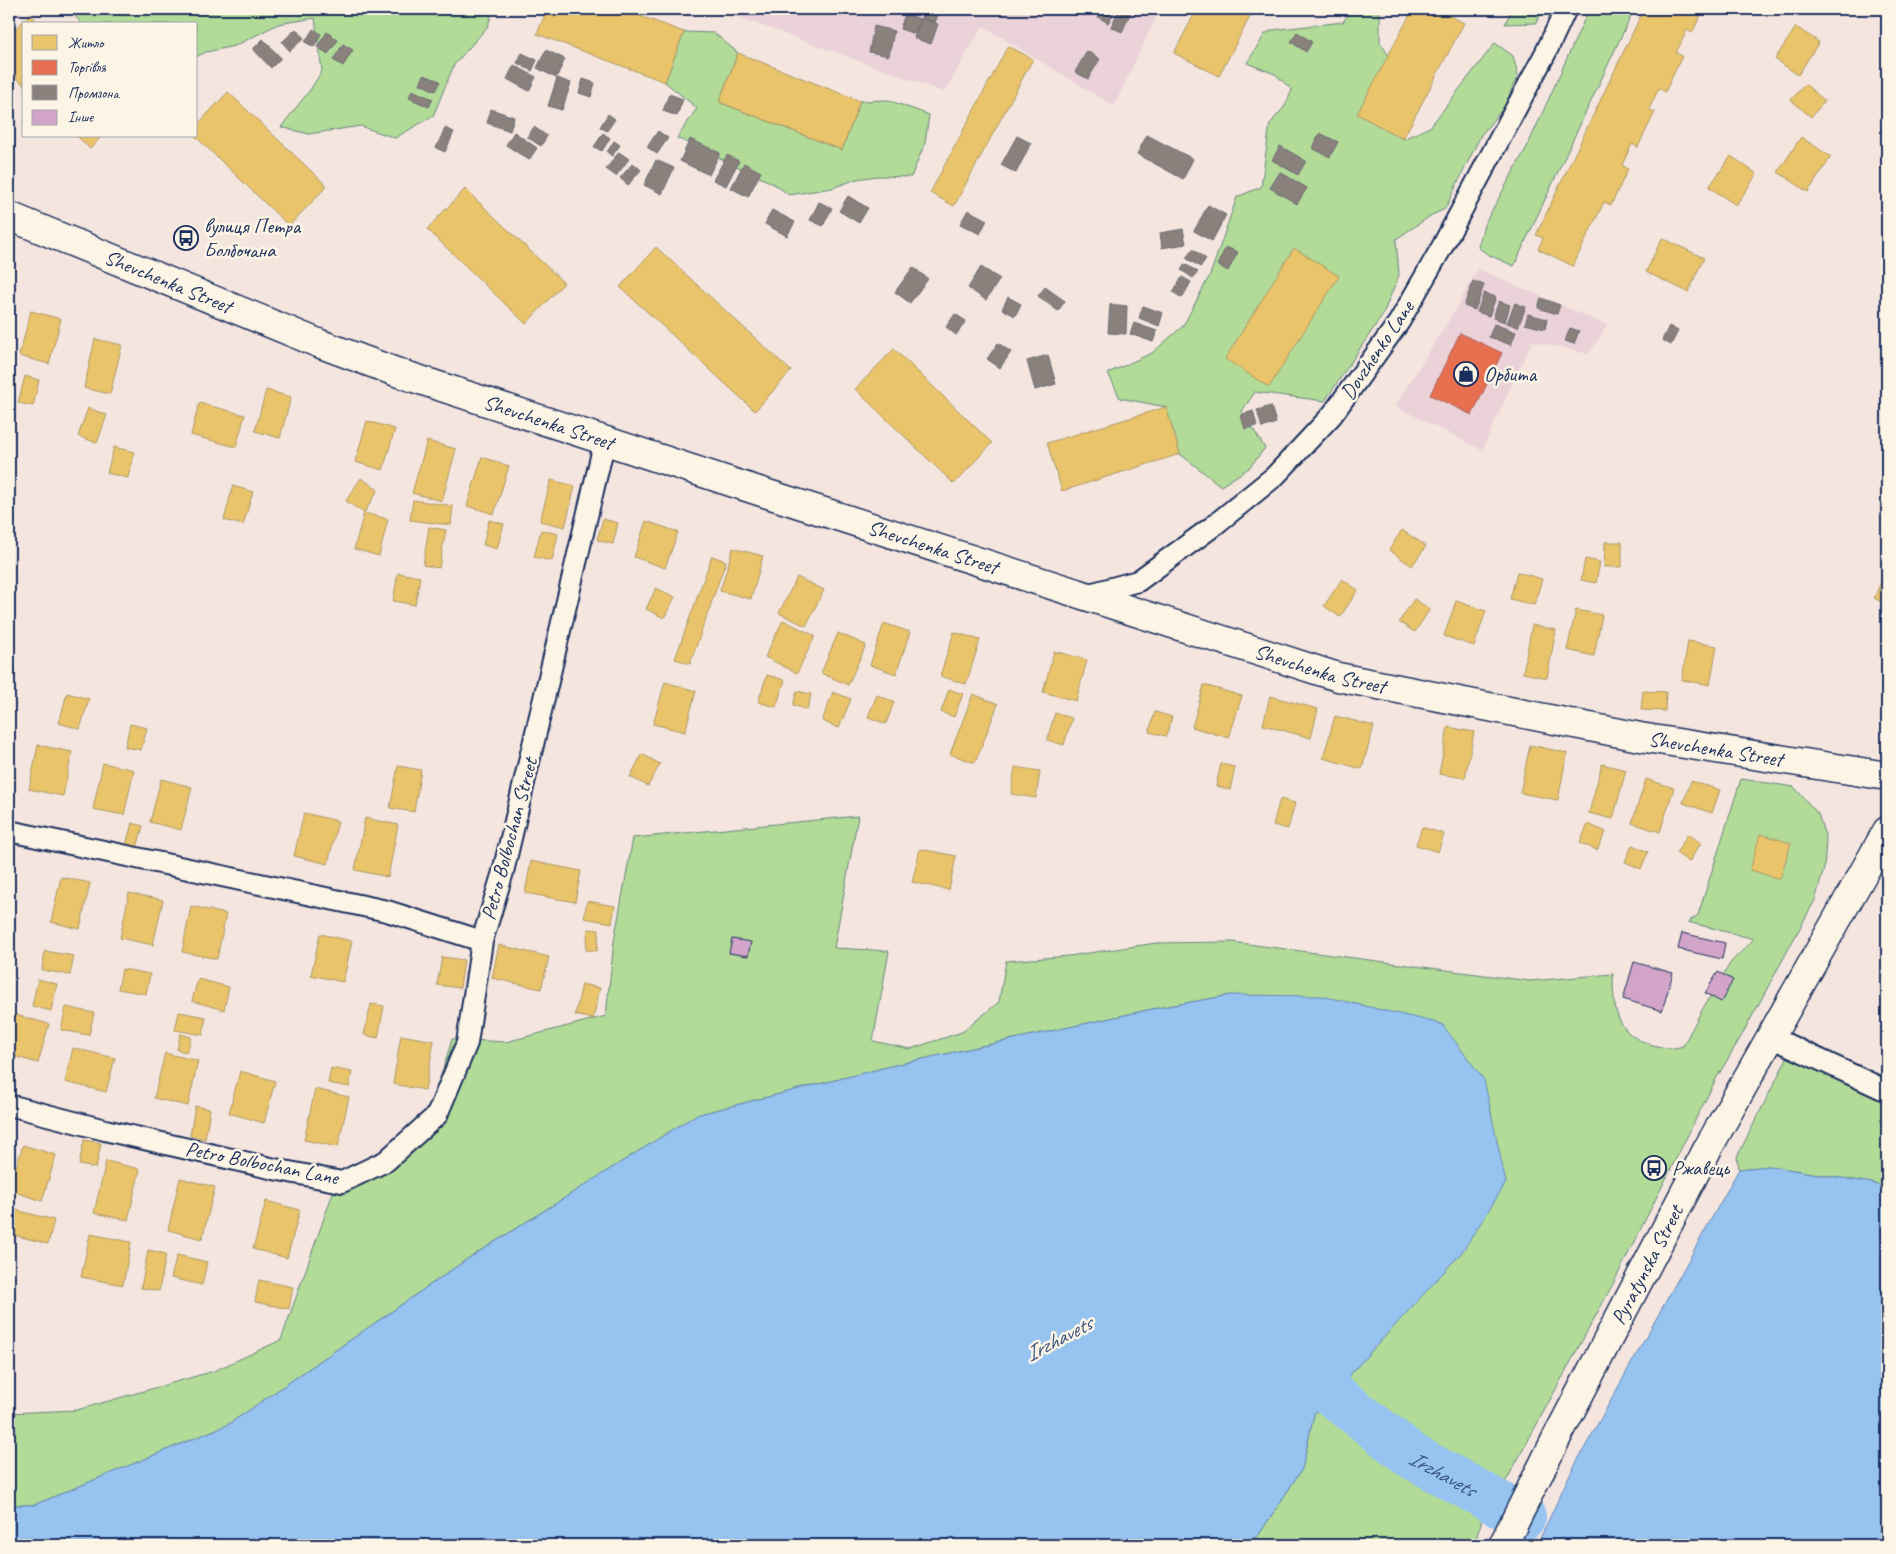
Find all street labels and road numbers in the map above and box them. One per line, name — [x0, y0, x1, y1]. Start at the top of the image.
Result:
street label: Shevchenka Street — [101, 244, 238, 320]
street label: Dovzhenko Lane — [1334, 295, 1420, 404]
street label: Shevchenka Street — [480, 389, 620, 457]
street label: Shevchenka Street — [865, 514, 1004, 581]
street label: Shevchenka Street — [1251, 638, 1391, 700]
street label: Shevchenka Street — [1647, 726, 1788, 773]
street label: Petro Bolbochan Street — [475, 753, 544, 923]
street label: Petro Bolbochan Lane — [183, 1135, 343, 1191]
street label: Pyratynska Street — [1605, 1199, 1690, 1329]

